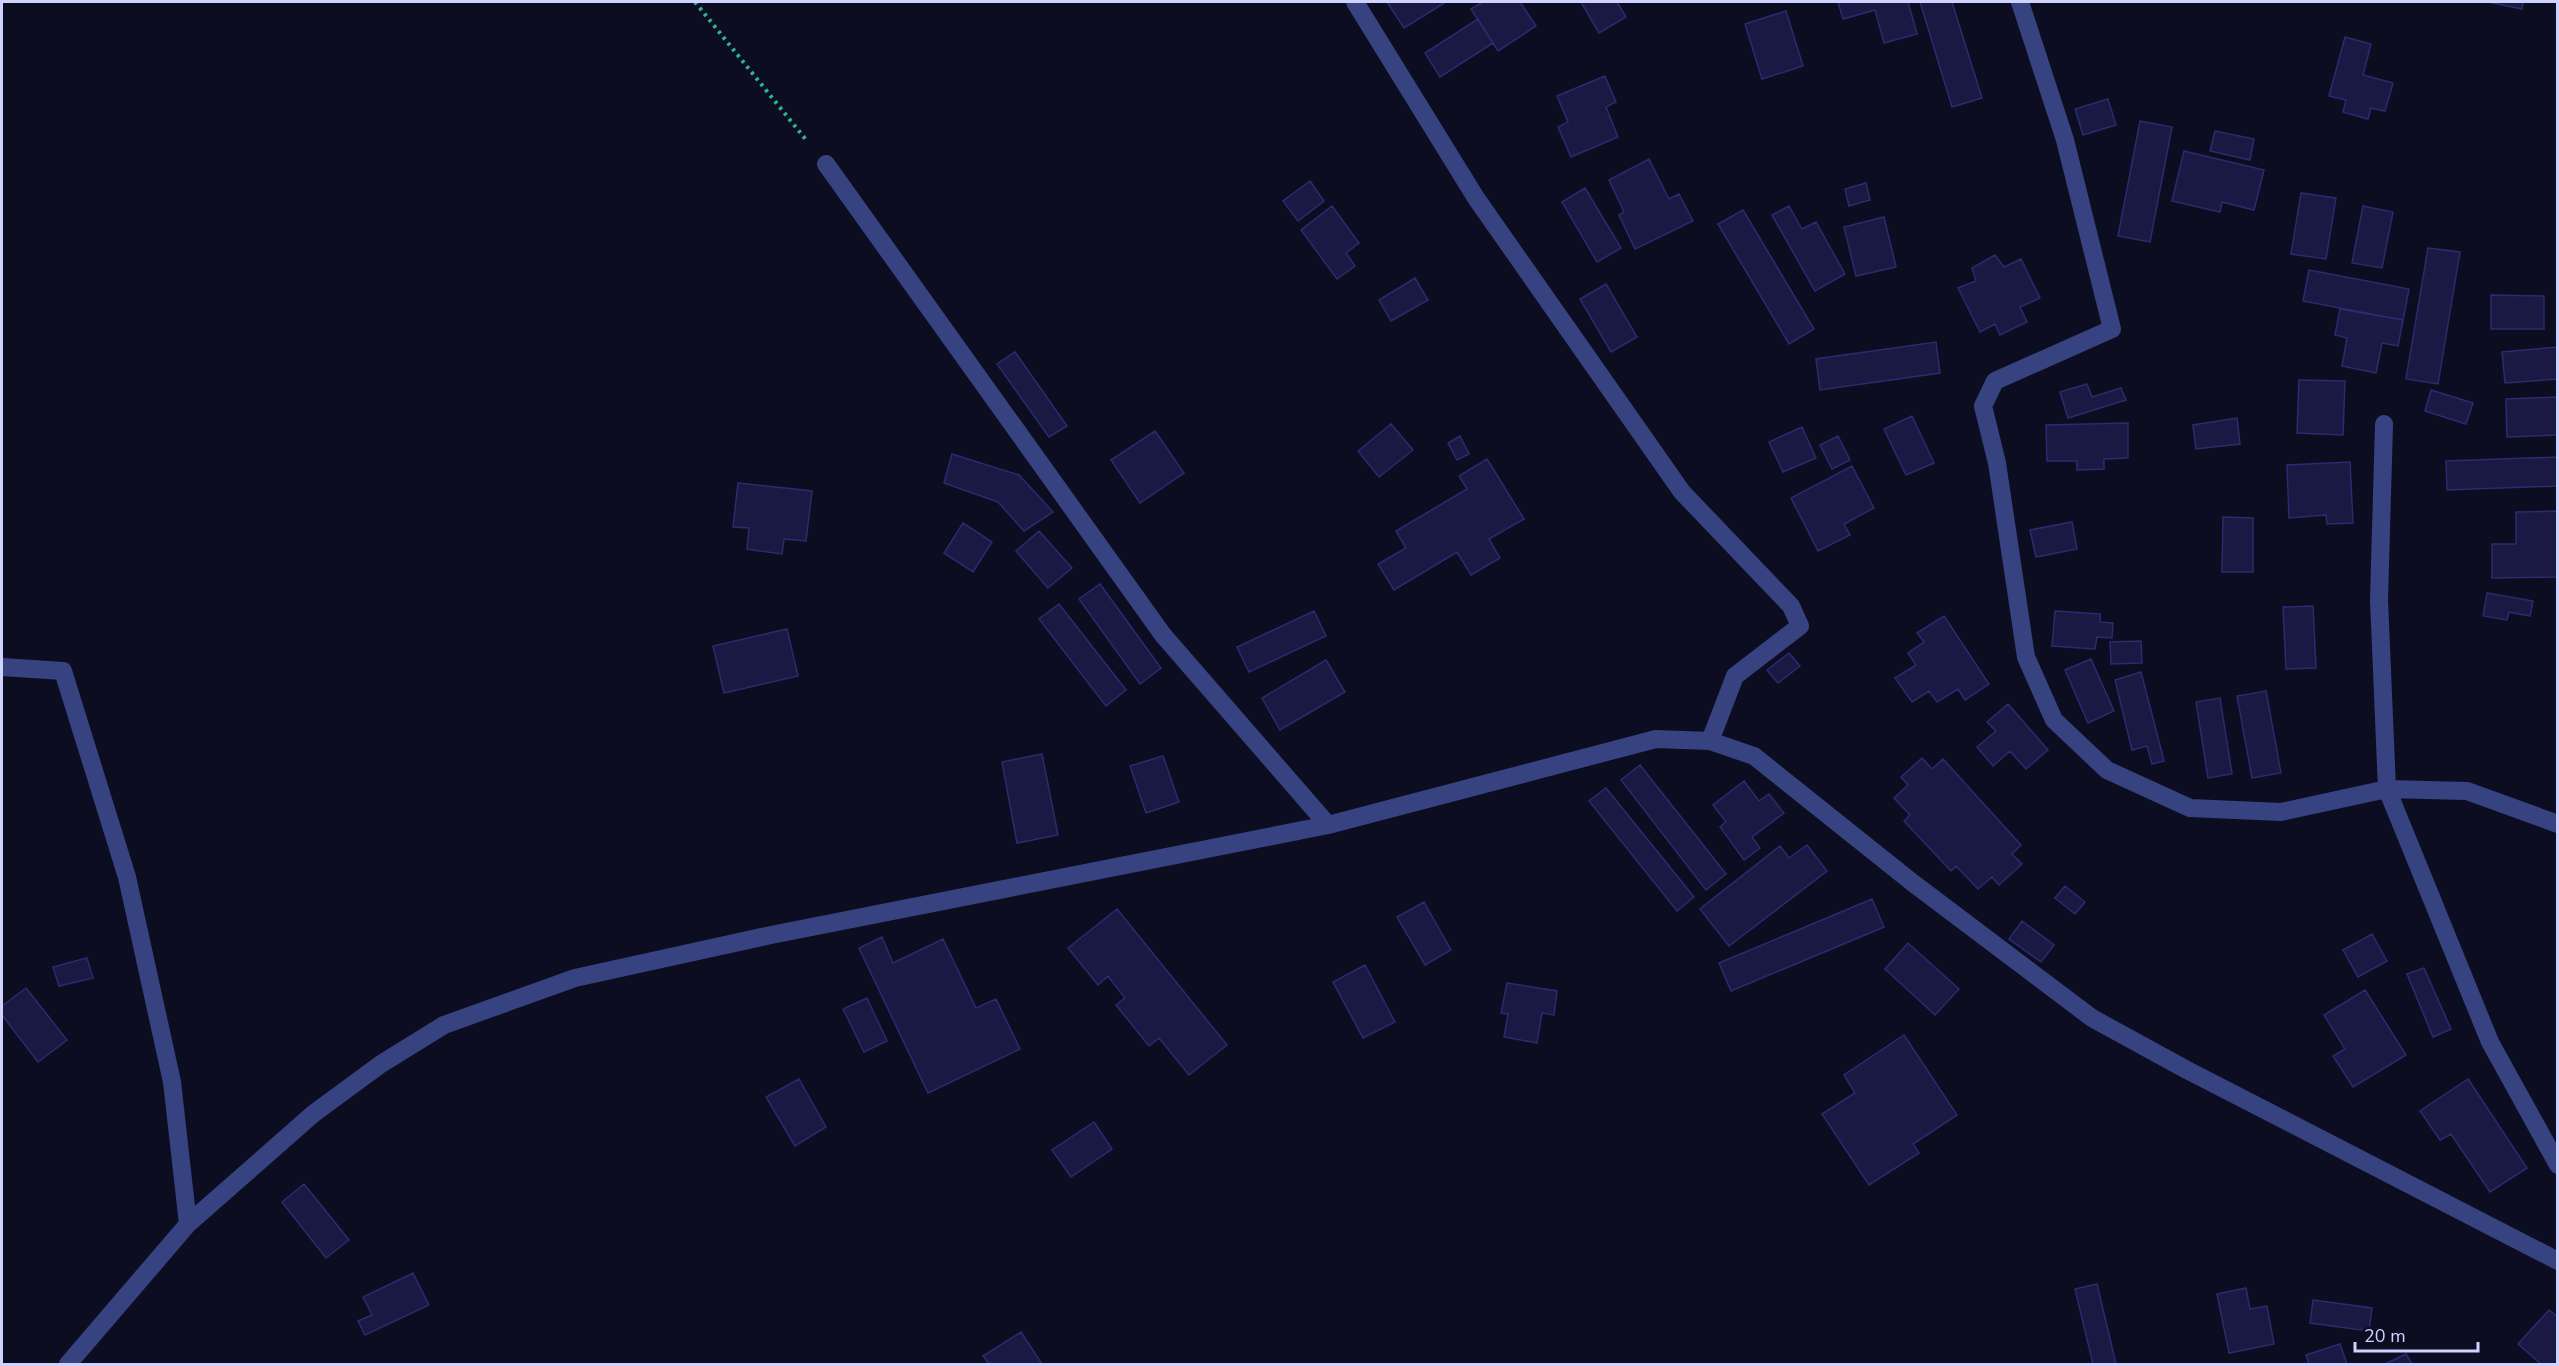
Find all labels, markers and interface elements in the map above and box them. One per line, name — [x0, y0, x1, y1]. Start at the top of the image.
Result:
scale bar — [2355, 1315, 2478, 1353]
text: 20 m — [2364, 1324, 2406, 1348]

